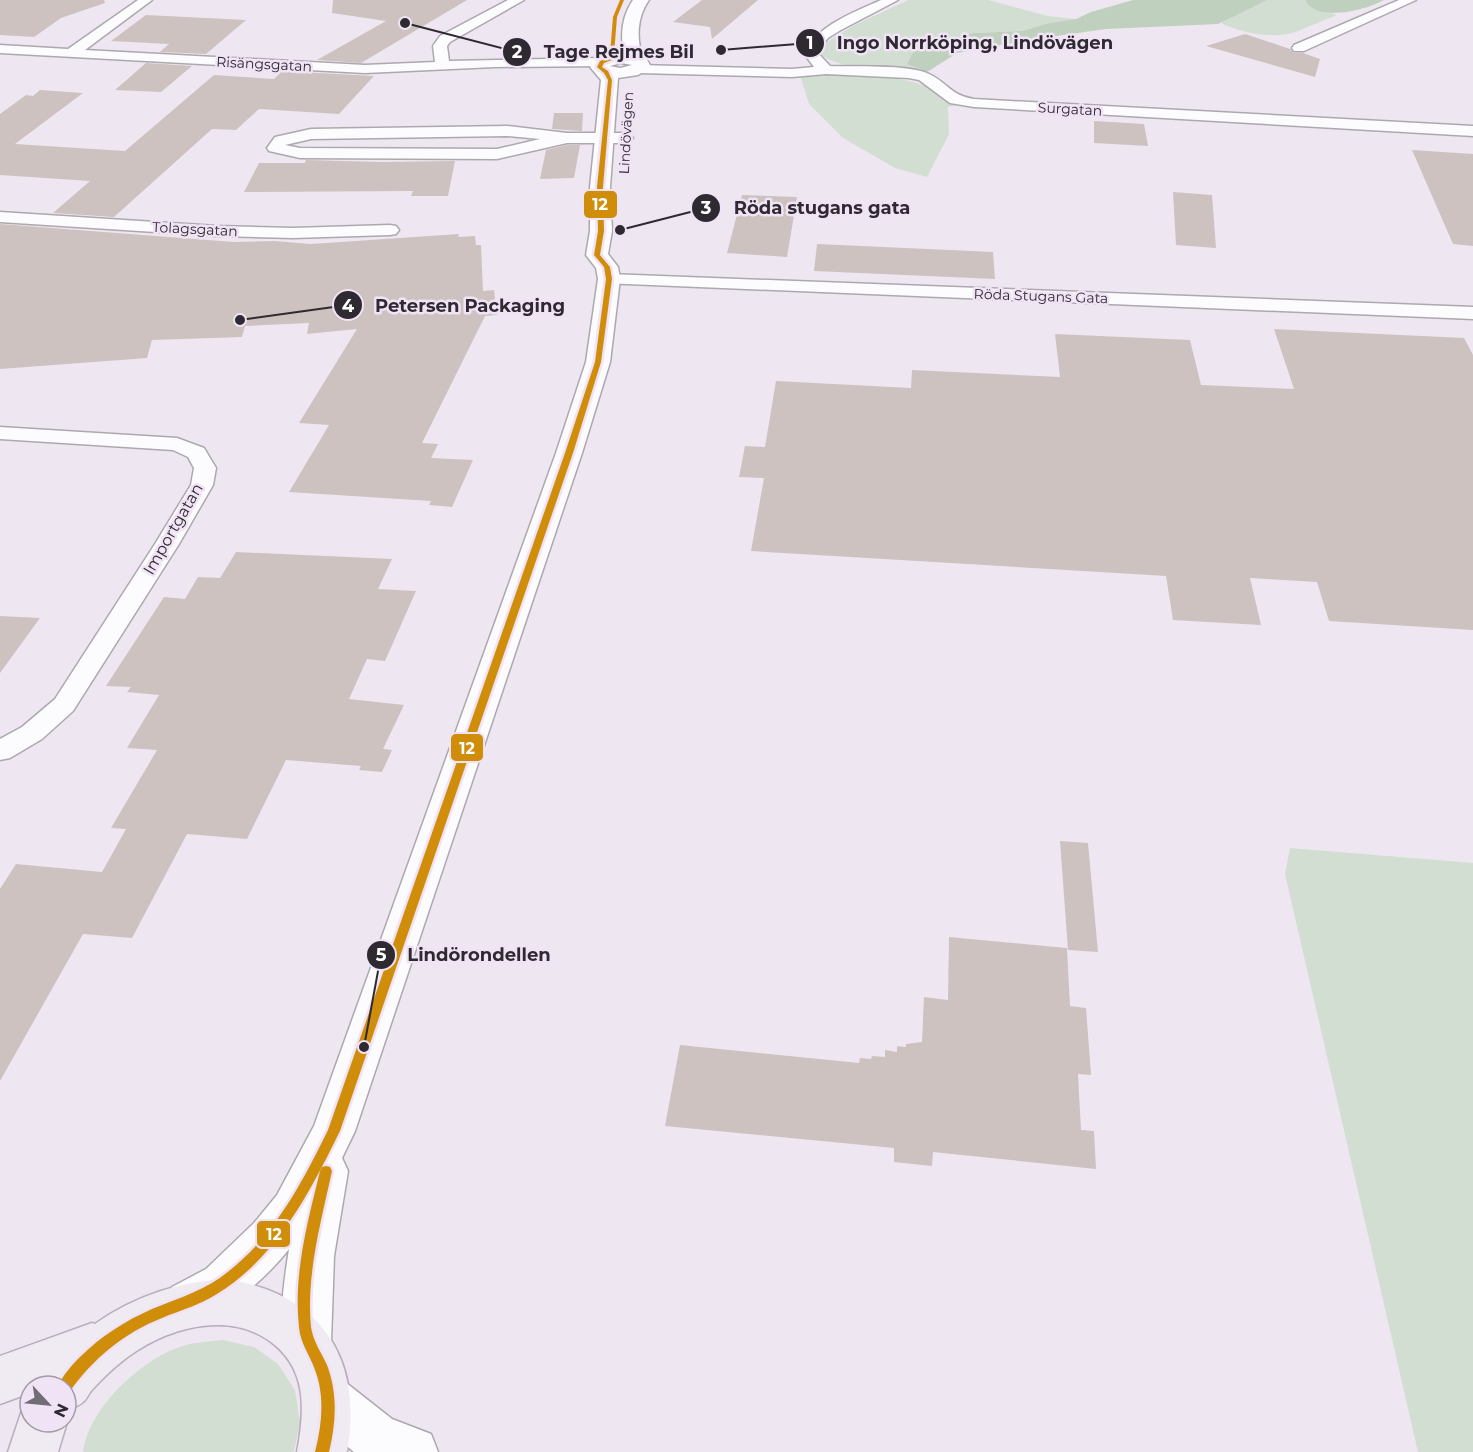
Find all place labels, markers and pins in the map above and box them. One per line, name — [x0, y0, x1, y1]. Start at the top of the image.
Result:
callout: Ingo Norrköping, Lindövägen — [795, 25, 1125, 61]
callout: Tage Rejmes Bil — [502, 34, 706, 70]
callout: Röda stugans gata — [691, 190, 922, 226]
callout: Petersen Packaging — [333, 287, 577, 323]
callout: Lindörondellen — [366, 937, 563, 973]

